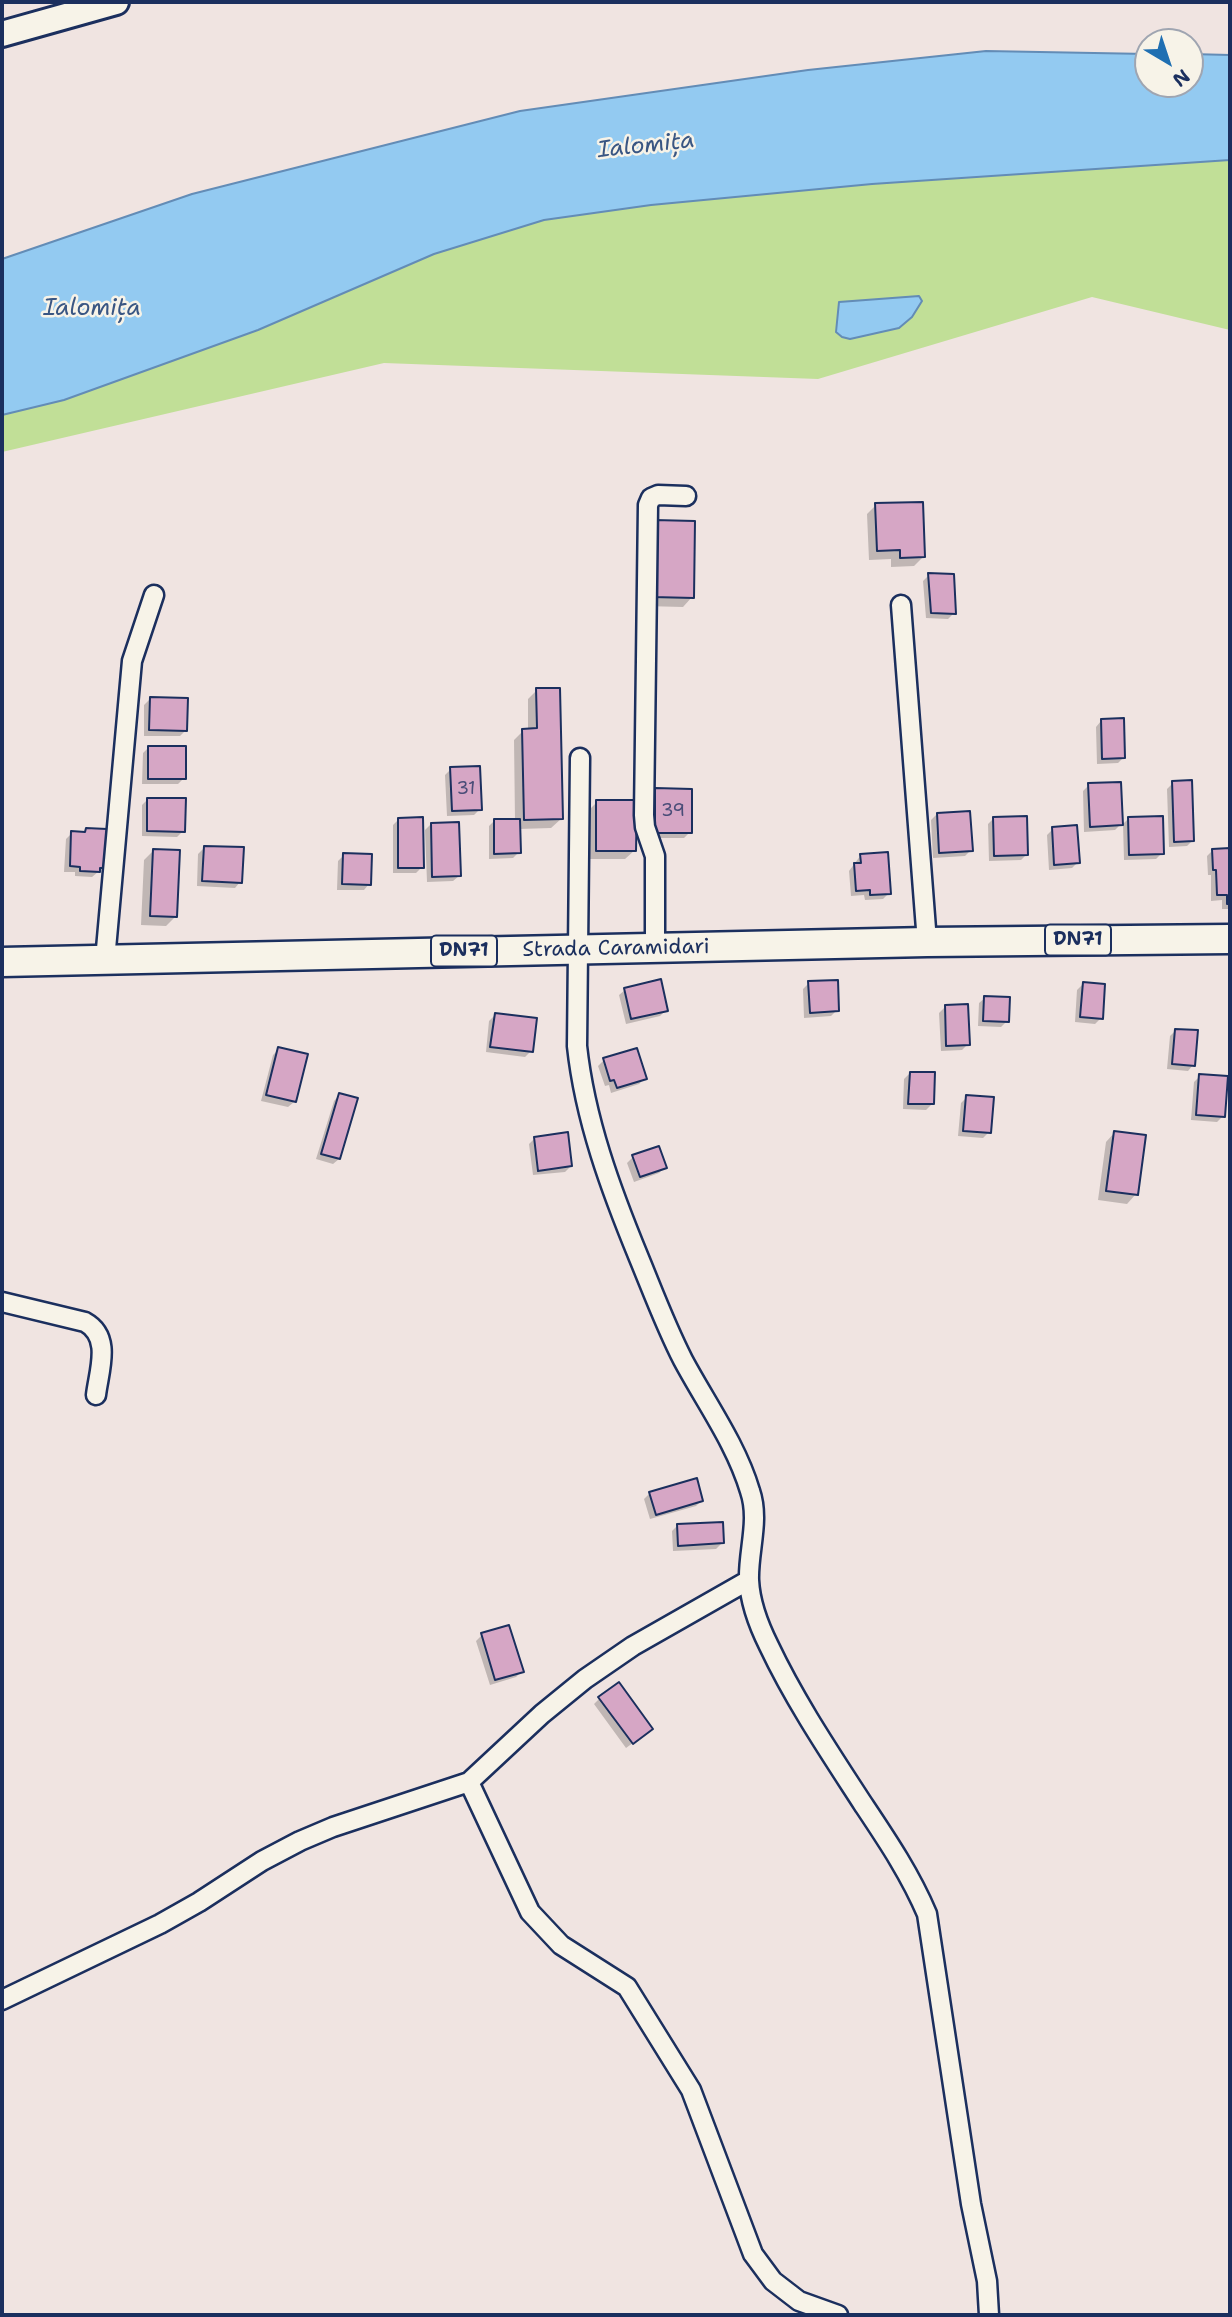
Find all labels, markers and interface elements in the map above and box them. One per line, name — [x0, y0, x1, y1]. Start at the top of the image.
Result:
north arrow — [1134, 28, 1204, 98]
text: N — [1168, 64, 1195, 93]
water label: Ialomița — [596, 127, 696, 165]
water label: Ialomița — [43, 295, 141, 323]
house number: 31 — [456, 778, 476, 800]
house number: 39 — [661, 800, 685, 822]
road number: DN71 — [1045, 924, 1111, 956]
street label: Strada Caramidari — [522, 935, 710, 963]
road number: DN71 — [431, 936, 497, 967]

